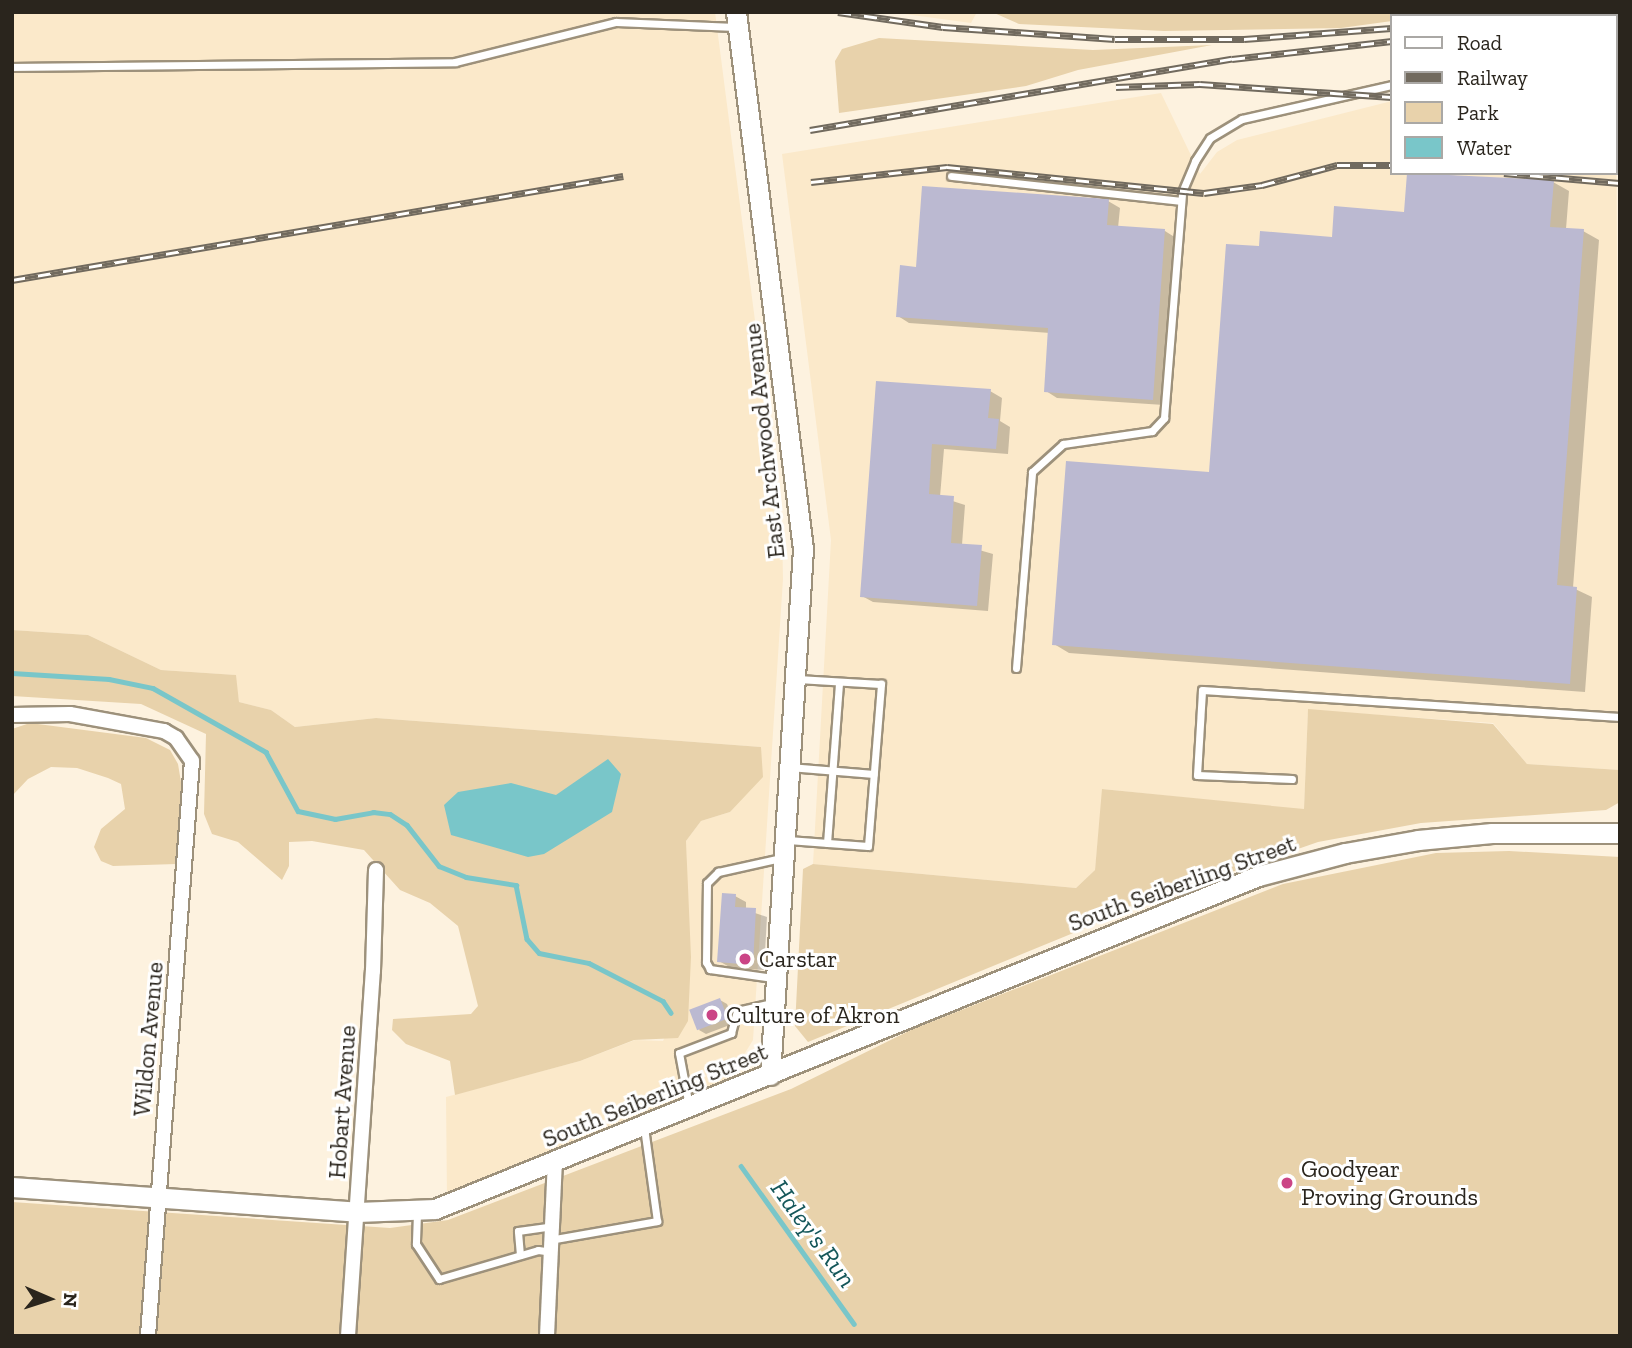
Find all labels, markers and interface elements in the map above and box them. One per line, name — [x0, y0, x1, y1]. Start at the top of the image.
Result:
legend — [1390, 14, 1618, 175]
text: Road — [1457, 30, 1502, 55]
text: Railway — [1457, 65, 1528, 90]
text: Park — [1457, 100, 1499, 125]
text: Water — [1457, 135, 1512, 160]
street label: East Archwood Avenue — [737, 321, 791, 561]
street label: South Seiberling Street — [1064, 828, 1300, 938]
place label: Carstar — [759, 945, 837, 973]
marker: Carstar — [737, 951, 753, 967]
street label: Wildon Avenue — [127, 960, 169, 1118]
place label: Culture of Akron — [726, 1001, 900, 1029]
marker: Culture of Akron — [704, 1007, 720, 1023]
street label: Hobart Avenue — [322, 1024, 362, 1180]
street label: South Seiberling Street — [538, 1037, 772, 1153]
place label: Goodyear Proving Grounds — [1301, 1155, 1478, 1211]
water label: Haley's Run — [764, 1174, 862, 1294]
marker: Goodyear Proving Grounds — [1279, 1175, 1295, 1191]
north arrow — [14, 1264, 84, 1334]
text: N — [59, 1292, 82, 1308]

